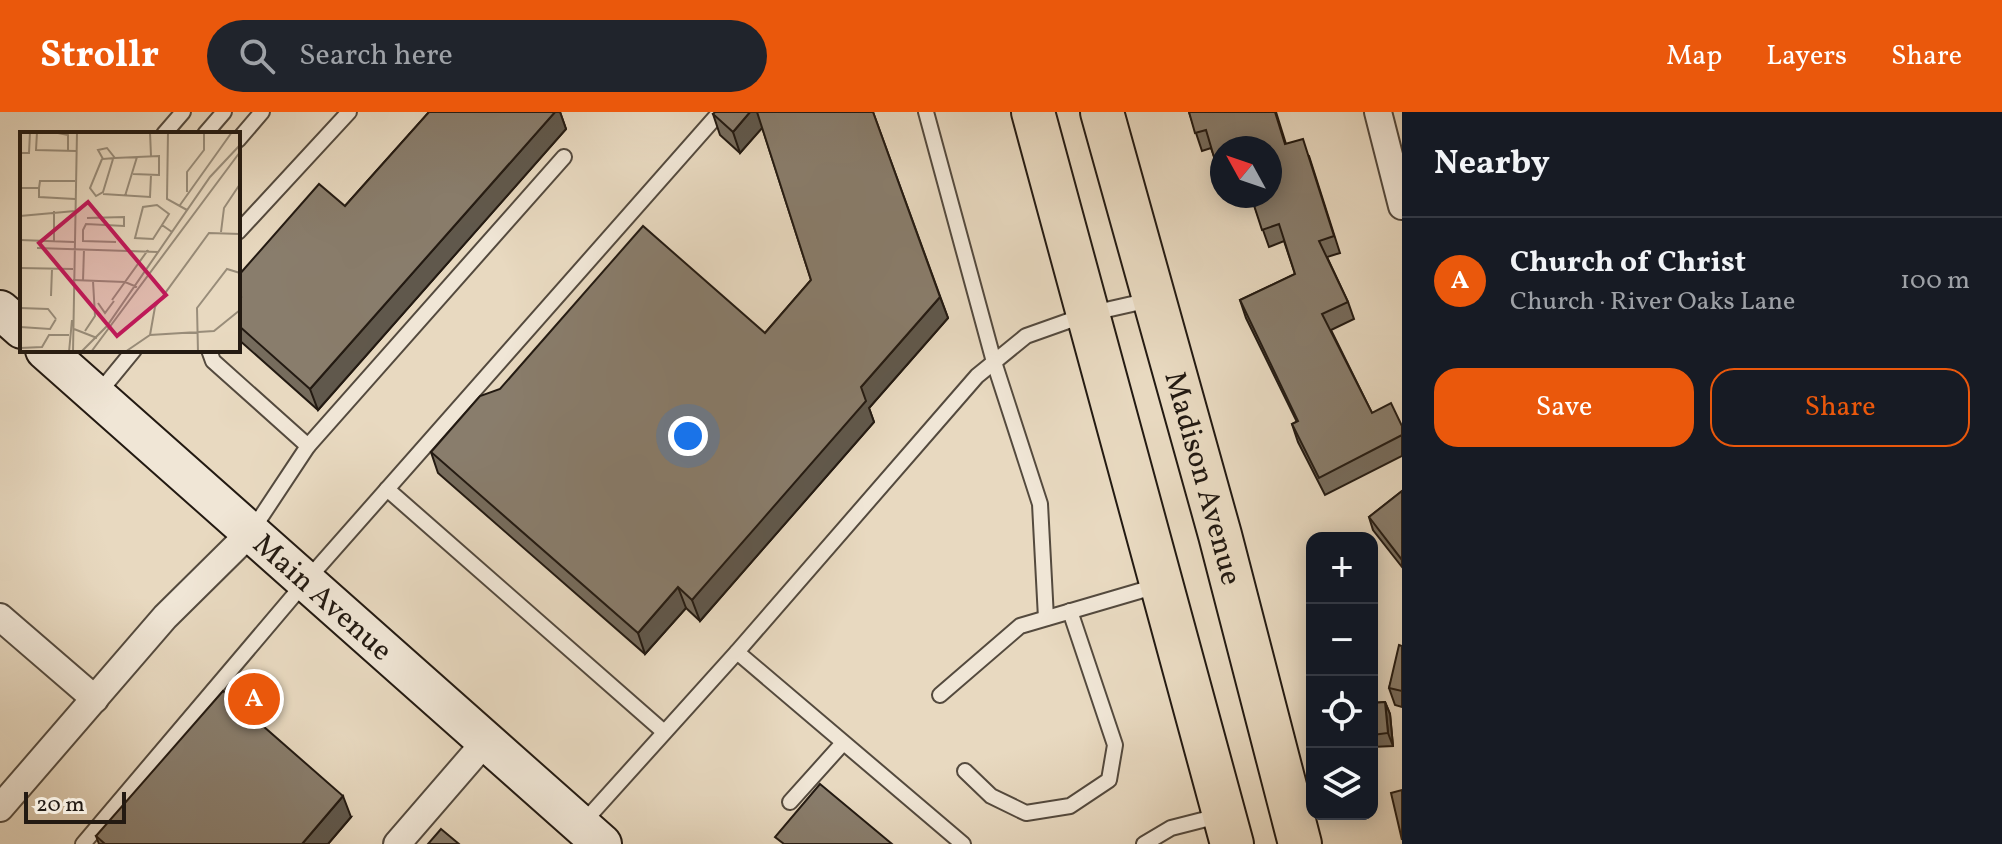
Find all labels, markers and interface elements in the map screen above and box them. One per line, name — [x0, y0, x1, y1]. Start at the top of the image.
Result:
search box — [207, 20, 767, 92]
text: Strollr — [40, 30, 159, 83]
icon: search — [235, 34, 279, 78]
text: Search here — [299, 35, 453, 77]
text: Map — [1666, 37, 1722, 76]
text: Layers — [1766, 37, 1847, 76]
text: Share — [1891, 37, 1962, 76]
inset map — [20, 132, 240, 352]
north arrow — [1210, 136, 1282, 208]
text: Nearby — [1434, 141, 1550, 188]
text: Church of Christ — [1510, 242, 1746, 284]
text: A — [1451, 263, 1469, 299]
text: 100 m — [1900, 263, 1970, 299]
text: Church · River Oaks Lane — [1510, 284, 1795, 320]
street label: Madison Avenue — [1152, 367, 1251, 590]
button: Save — [1434, 368, 1694, 447]
button: Share — [1710, 368, 1970, 447]
your location — [668, 416, 708, 456]
street label: Main Avenue — [243, 525, 401, 672]
map controls — [1306, 532, 1378, 820]
button: + — [1306, 532, 1378, 604]
button: − — [1306, 604, 1378, 676]
pin: A — [228, 669, 280, 729]
button: locate — [1306, 676, 1378, 748]
button: layers — [1306, 748, 1378, 820]
scale bar — [24, 788, 126, 824]
text: 20 m — [36, 790, 85, 821]

